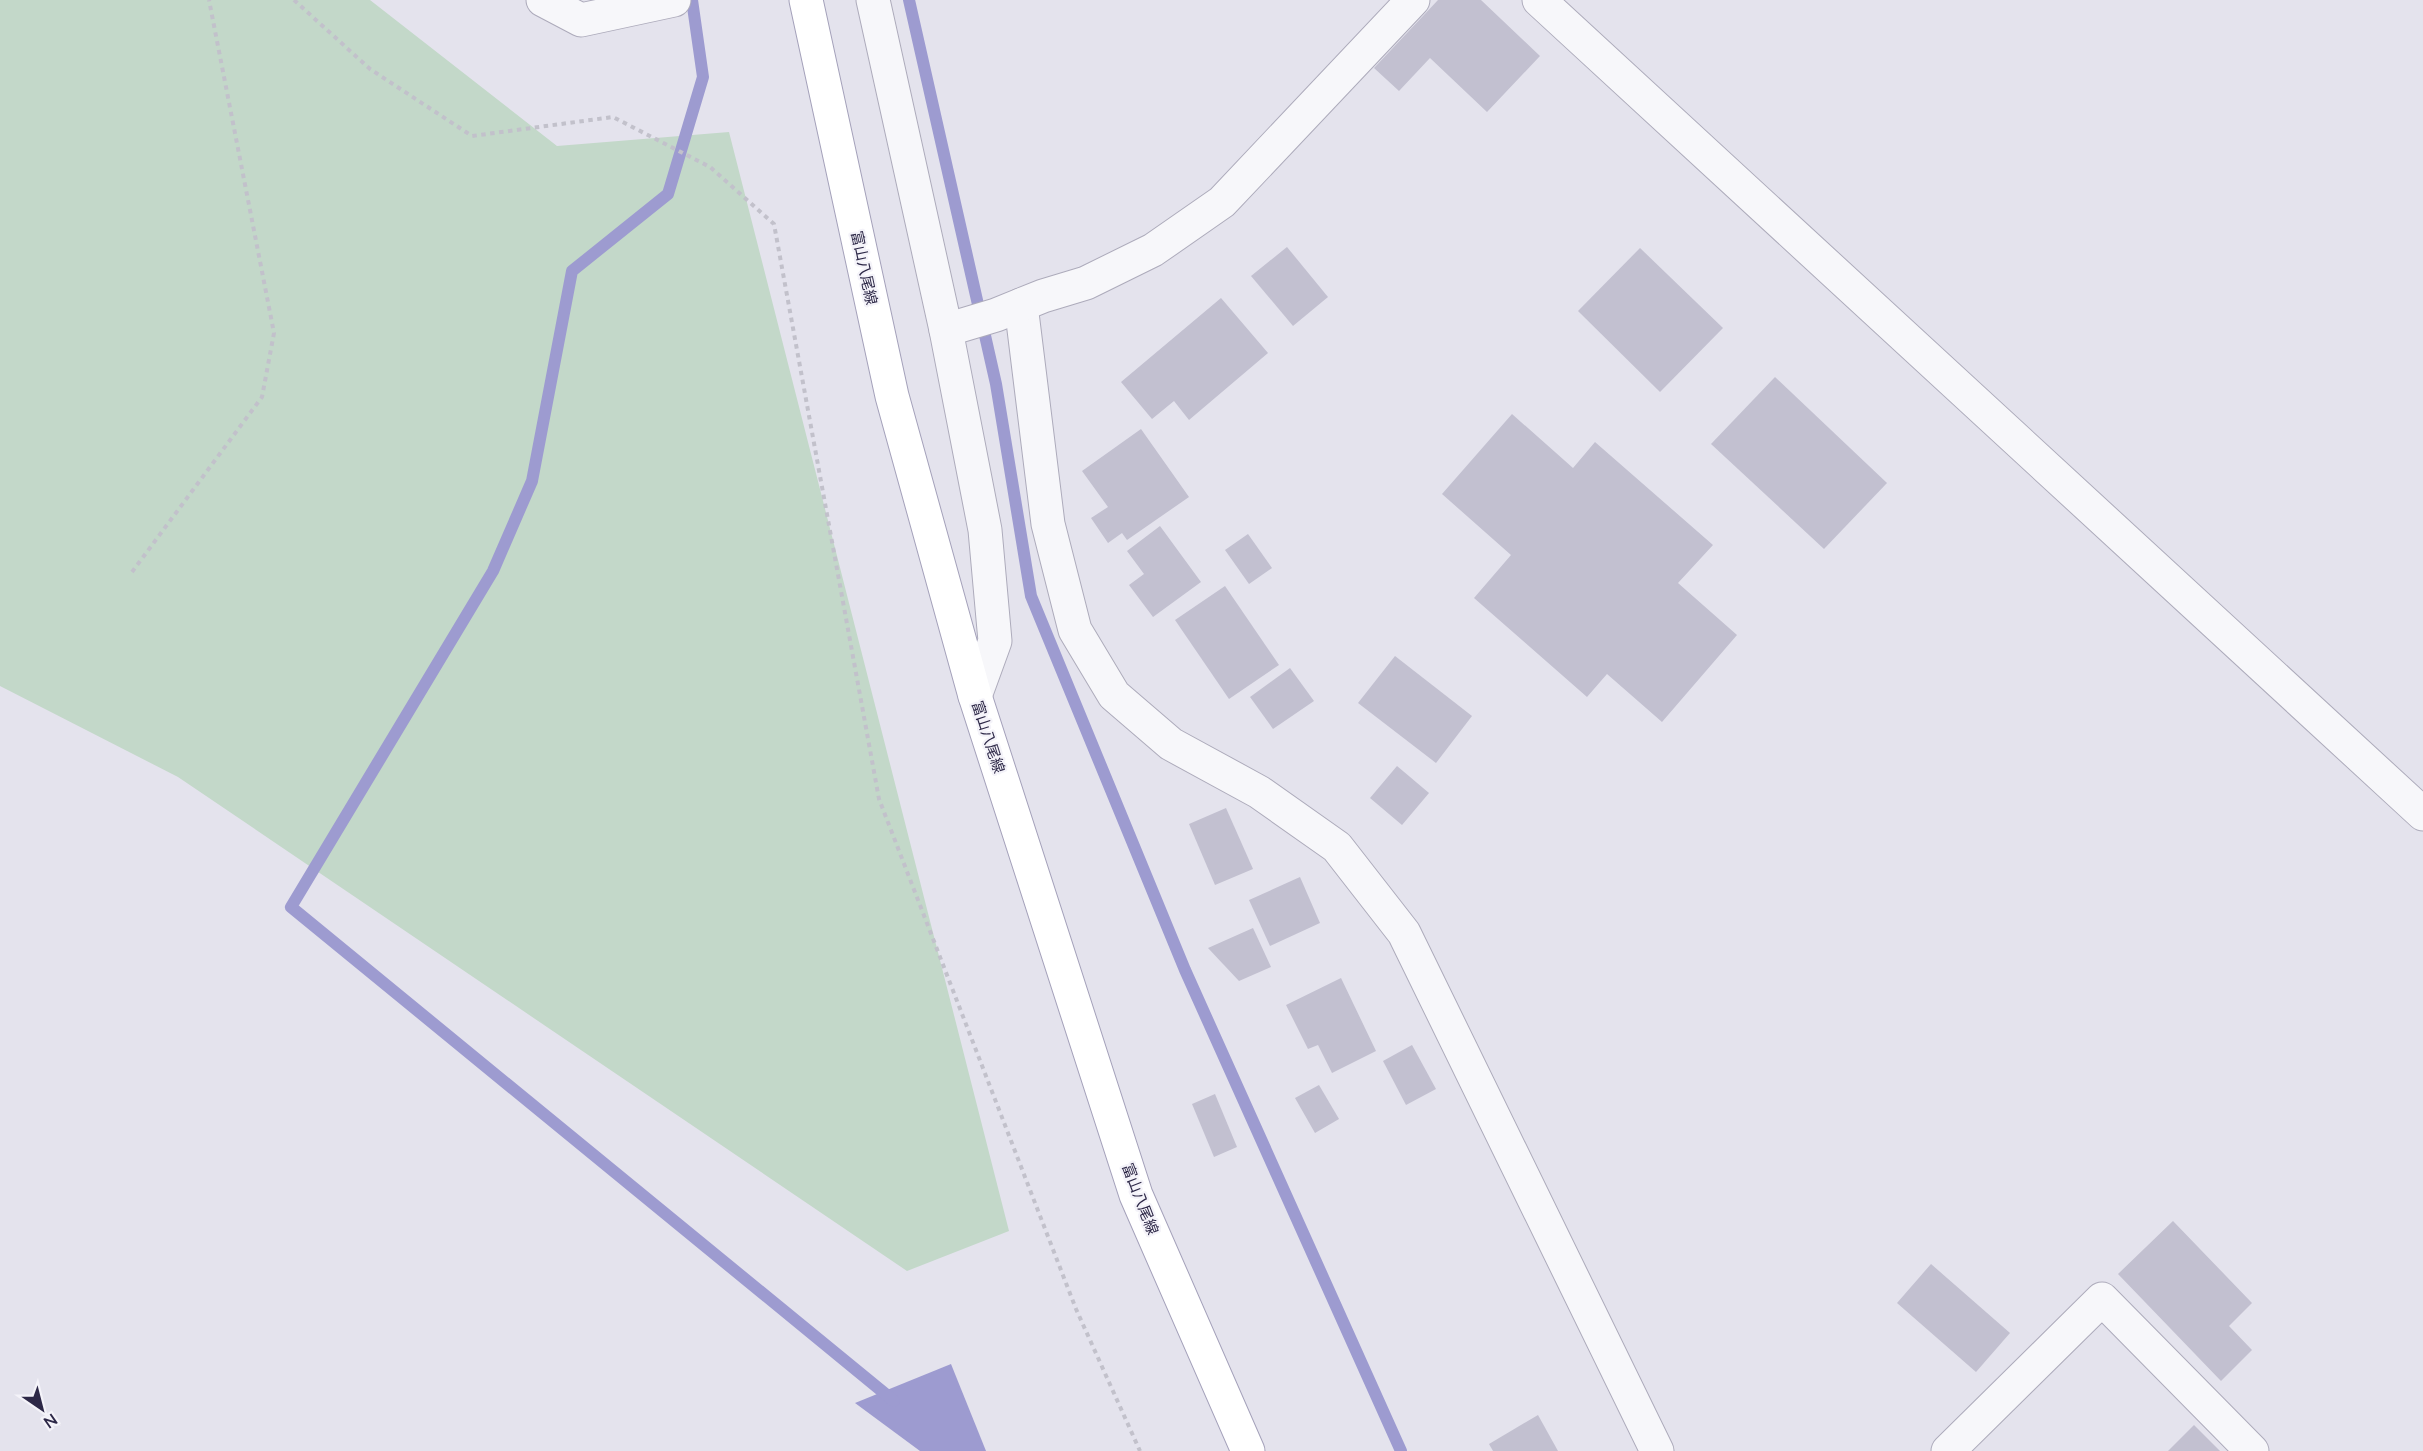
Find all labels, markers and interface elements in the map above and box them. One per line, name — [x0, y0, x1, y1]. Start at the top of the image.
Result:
street label: 富山八尾線 — [848, 229, 882, 306]
street label: 富山八尾線 — [969, 698, 1009, 775]
street label: 富山八尾線 — [1119, 1160, 1163, 1237]
north arrow — [12, 1379, 72, 1439]
text: N — [40, 1410, 61, 1433]

